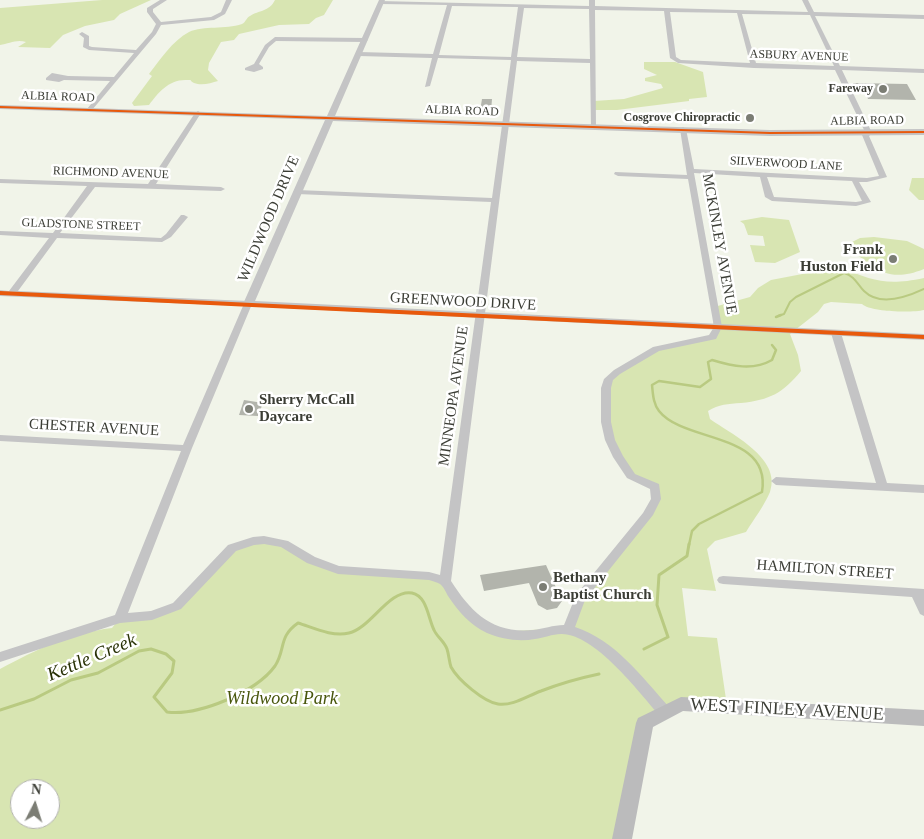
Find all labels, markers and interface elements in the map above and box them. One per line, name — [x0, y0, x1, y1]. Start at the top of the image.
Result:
street label: ASBURY AVENUE — [749, 47, 849, 65]
place label: Fareway — [829, 82, 873, 96]
marker: Fareway — [877, 83, 889, 95]
street label: ALBIA ROAD — [21, 89, 95, 105]
street label: ALBIA ROAD — [425, 103, 499, 119]
place label: Cosgrove Chiropractic — [623, 111, 740, 125]
marker: Cosgrove Chiropractic — [744, 112, 756, 124]
street label: ALBIA ROAD — [830, 113, 904, 129]
street label: WILDWOOD DRIVE — [234, 153, 304, 285]
street label: SILVERWOOD LANE — [729, 154, 843, 174]
street label: RICHMOND AVENUE — [53, 164, 169, 182]
street label: MCKINLEY AVENUE — [698, 172, 740, 316]
street label: GLADSTONE STREET — [21, 216, 141, 234]
place label: Frank Huston Field — [800, 241, 883, 276]
marker: Frank Huston Field — [887, 253, 899, 265]
street label: GREENWOOD DRIVE — [390, 289, 536, 315]
street label: MINNEOPA AVENUE — [435, 325, 473, 467]
place label: Sherry McCall Daycare — [259, 391, 354, 426]
marker: Sherry McCall Daycare — [243, 403, 255, 415]
street label: CHESTER AVENUE — [29, 416, 159, 440]
street label: HAMILTON STREET — [756, 556, 894, 584]
place label: Bethany Baptist Church — [553, 569, 651, 604]
marker: Bethany Baptist Church — [537, 581, 549, 593]
water label: Kettle Creek — [44, 629, 140, 687]
park label: Wildwood Park — [226, 688, 338, 710]
street label: WEST FINLEY AVENUE — [690, 694, 884, 726]
north arrow — [10, 779, 60, 829]
text: N — [31, 782, 42, 797]

